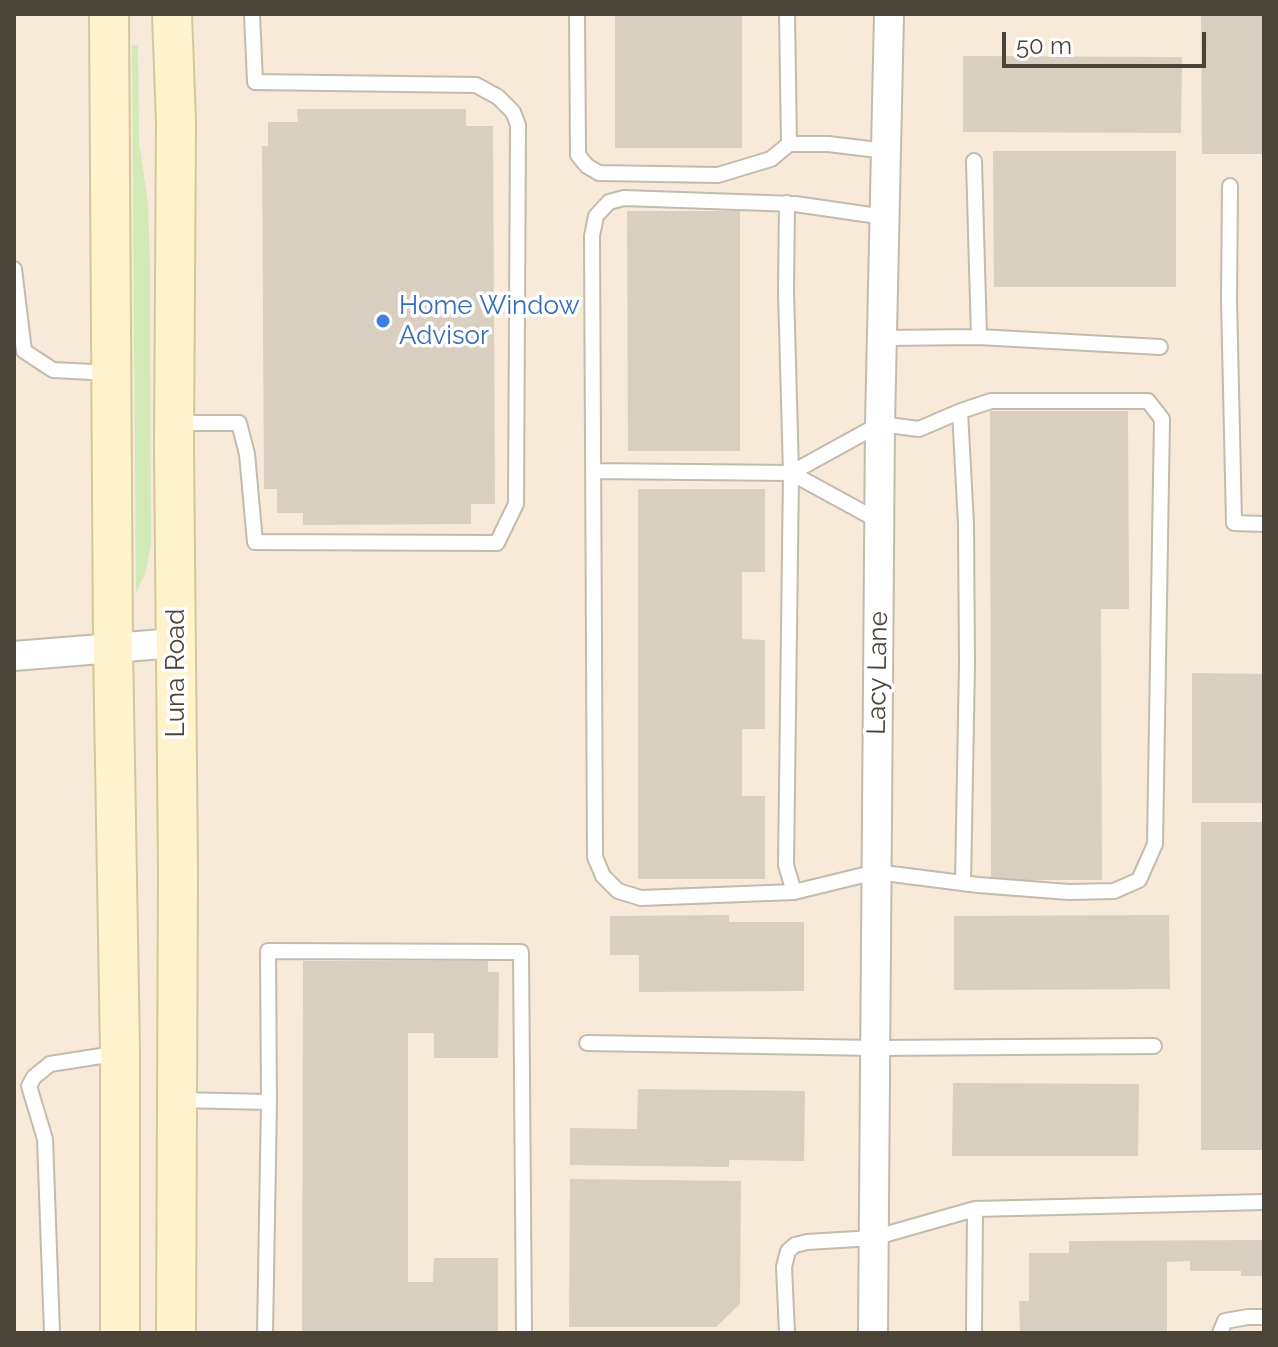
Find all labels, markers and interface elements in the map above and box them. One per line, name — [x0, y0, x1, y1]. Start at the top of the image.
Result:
scale bar — [1006, 16, 1210, 66]
text: 50 m — [1016, 31, 1072, 60]
place label: Home Window Advisor — [399, 290, 580, 352]
marker: Home Window Advisor — [374, 312, 392, 330]
street label: Luna Road — [160, 609, 192, 737]
street label: Lacy Lane — [861, 611, 895, 735]

